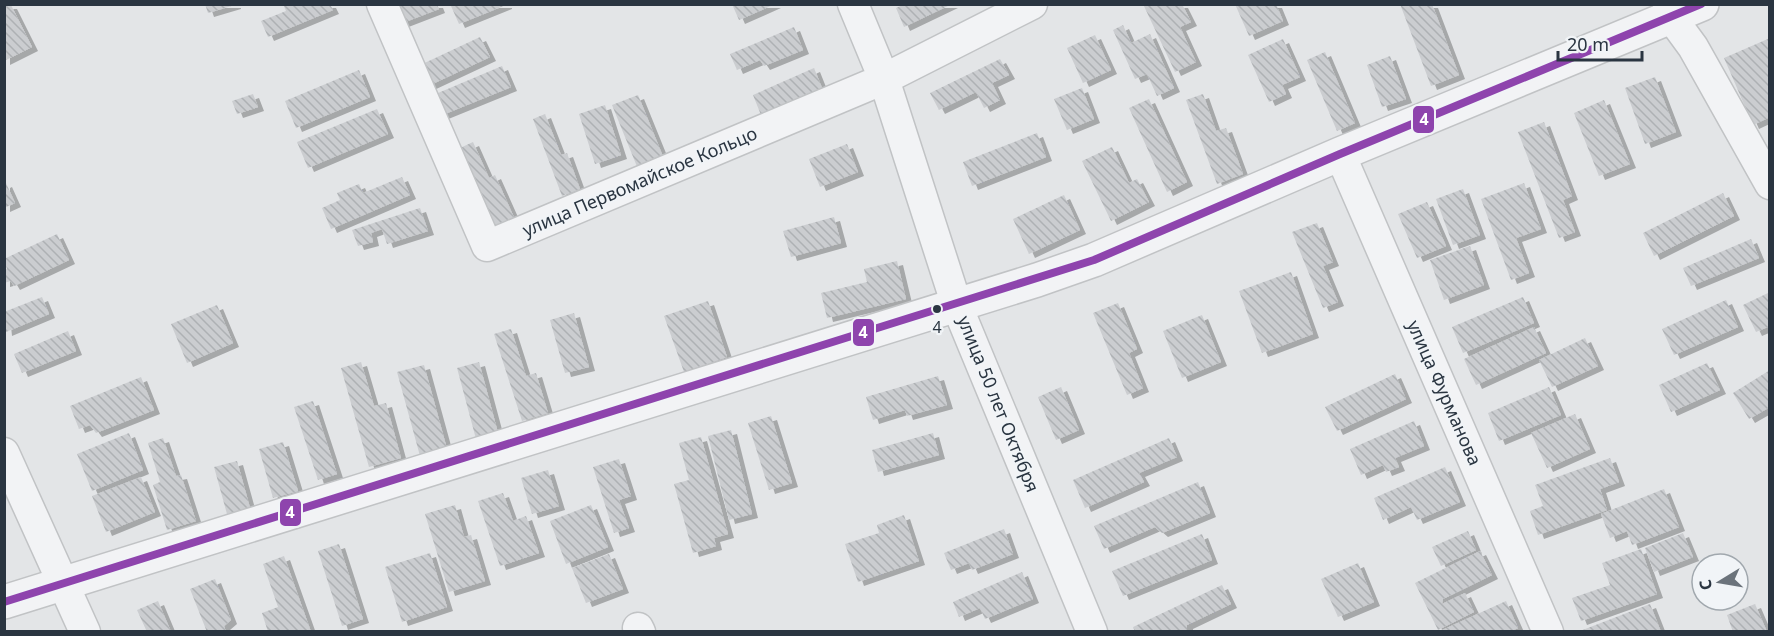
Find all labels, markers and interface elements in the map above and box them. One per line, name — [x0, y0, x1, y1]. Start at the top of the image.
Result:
scale bar — [1558, 24, 1642, 62]
text: 20 m — [1567, 32, 1609, 56]
line badge: 4 — [1412, 105, 1435, 134]
text: 4 — [1419, 108, 1429, 130]
street label: улица Первомайское Кольцо — [519, 121, 761, 241]
marker: 4 — [931, 303, 943, 315]
street label: улица 50 лет Октября — [953, 312, 1045, 495]
place label: 4 — [932, 316, 942, 338]
street label: улица Фурманова — [1402, 316, 1488, 469]
line badge: 4 — [852, 318, 875, 347]
text: 4 — [858, 321, 868, 343]
line badge: 4 — [279, 498, 302, 527]
text: 4 — [285, 501, 295, 523]
north arrow — [1690, 552, 1750, 612]
text: С — [1693, 578, 1717, 592]

